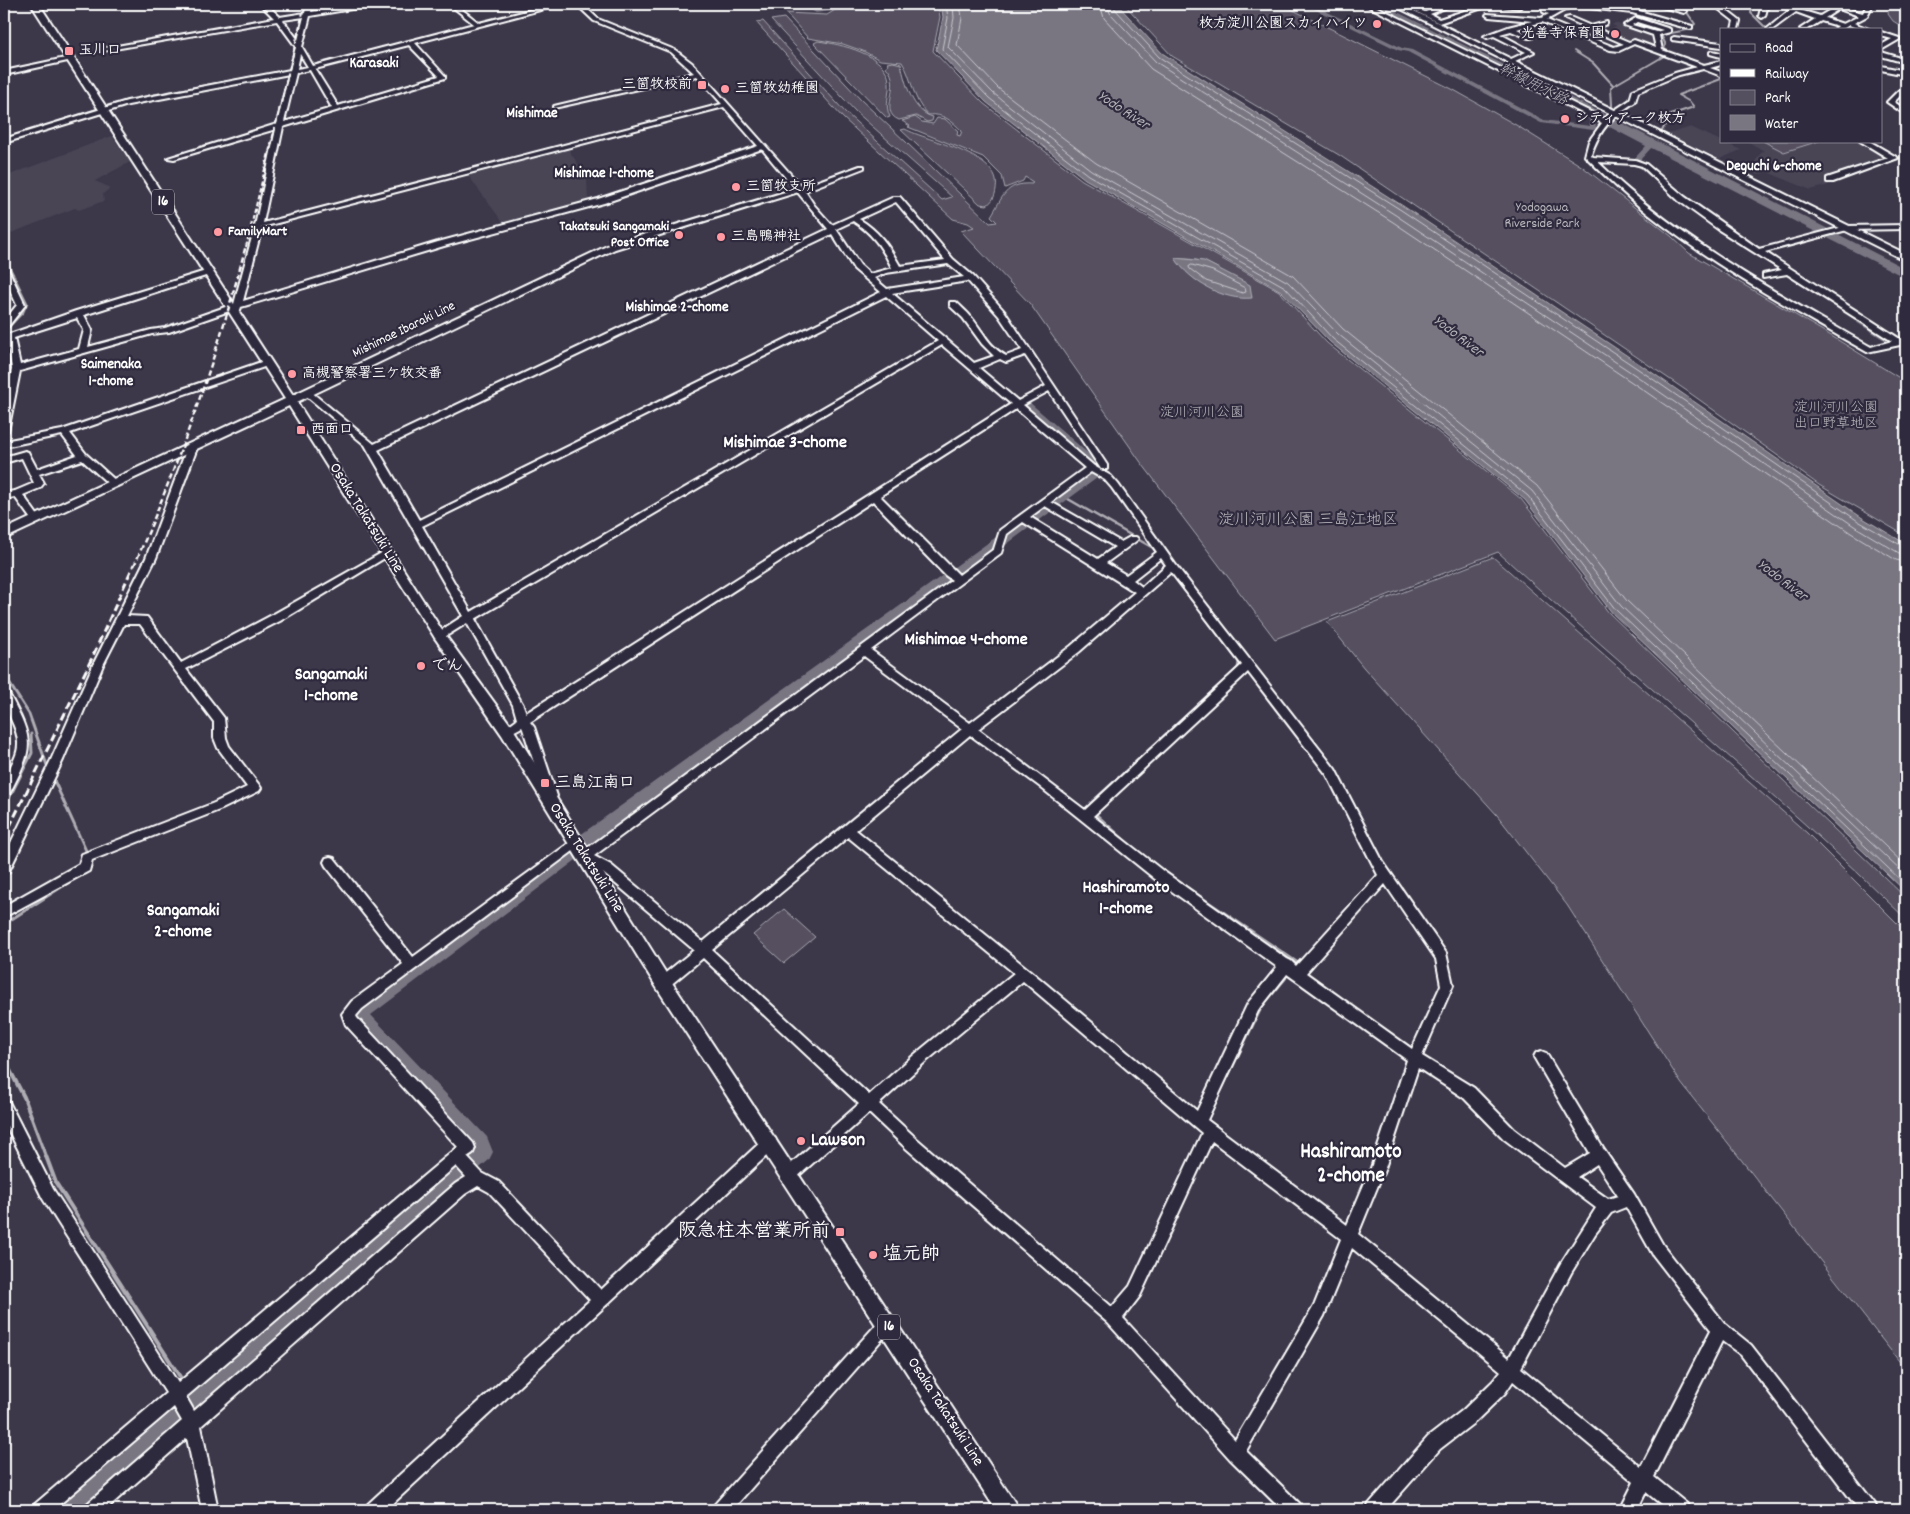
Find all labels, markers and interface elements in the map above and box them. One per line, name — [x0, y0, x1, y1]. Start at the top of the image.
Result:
place label: 枚方淀川公園スカイハイツ — [1199, 14, 1367, 34]
marker: 枚方淀川公園スカイハイツ — [1371, 18, 1383, 30]
place label: 光善寺保育園 — [1521, 24, 1605, 44]
marker: 光善寺保育園 — [1609, 28, 1621, 40]
legend — [1720, 28, 1882, 142]
text: Road — [1765, 38, 1793, 60]
place label: 玉川口 — [79, 41, 121, 61]
marker: 玉川口 — [63, 45, 75, 57]
district label: Karasaki — [350, 53, 399, 75]
water label: 幹線用水路 — [1495, 58, 1572, 112]
text: Railway — [1765, 64, 1809, 86]
place label: 三箇牧校前 — [622, 75, 692, 95]
marker: 三箇牧校前 — [696, 79, 708, 91]
place label: 三箇牧幼稚園 — [735, 79, 819, 99]
marker: 三箇牧幼稚園 — [719, 83, 731, 95]
water label: Yodo River — [1093, 86, 1154, 137]
text: Park — [1765, 88, 1791, 110]
district label: Mishimae — [506, 103, 558, 125]
place label: シティアーク枚方 — [1575, 109, 1686, 129]
marker: シティアーク枚方 — [1559, 113, 1571, 125]
text: Water — [1765, 114, 1799, 136]
district label: Deguchi 6-chome — [1726, 156, 1822, 178]
district label: Mishimae 1-chome — [554, 163, 654, 185]
place label: 三箇牧支所 — [746, 177, 816, 197]
marker: 三箇牧支所 — [730, 181, 742, 193]
road number: 16 — [152, 190, 174, 214]
park label: Yodogawa Riverside Park — [1505, 198, 1580, 234]
place label: Takatsuki Sangamaki Post Office — [560, 217, 669, 253]
place label: FamilyMart — [228, 222, 288, 242]
marker: FamilyMart — [212, 226, 224, 238]
place label: 三島鴨神社 — [731, 227, 801, 247]
marker: Takatsuki Sangamaki Post Office — [673, 229, 685, 241]
marker: 三島鴨神社 — [715, 231, 727, 243]
street label: Mishimae Ibaraki Line — [349, 296, 459, 364]
district label: Mishimae 2-chome — [625, 297, 729, 319]
water label: Yodo River — [1428, 311, 1489, 364]
district label: Saimenaka 1-chome — [81, 354, 142, 393]
place label: 高槻警察署三ケ牧交番 — [302, 364, 442, 384]
marker: 高槻警察署三ケ牧交番 — [286, 368, 298, 380]
park label: 淀川河川公園 出口野草地区 — [1794, 398, 1878, 434]
park label: 淀川河川公園 — [1160, 403, 1244, 423]
place label: 西面口 — [311, 420, 353, 440]
marker: 西面口 — [295, 424, 307, 436]
district label: Mishimae 3-chome — [723, 431, 847, 456]
street label: Osaka Takatsuki Line — [323, 459, 409, 577]
park label: 淀川河川公園 三島江地区 — [1218, 509, 1398, 532]
water label: Yodo River — [1752, 555, 1813, 608]
district label: Mishimae 4-chome — [904, 628, 1028, 653]
place label: でん — [431, 655, 463, 678]
marker: でん — [415, 660, 427, 672]
district label: Sangamaki 1-chome — [295, 663, 368, 709]
place label: 三島江南口 — [555, 772, 635, 795]
marker: 三島江南口 — [539, 777, 551, 789]
street label: Osaka Takatsuki Line — [543, 799, 629, 917]
district label: Hashiramoto 1-chome — [1083, 876, 1169, 922]
district label: Sangamaki 2-chome — [147, 899, 220, 945]
place label: Lawson — [811, 1128, 865, 1155]
marker: Lawson — [795, 1135, 807, 1147]
district label: Hashiramoto 2-chome — [1300, 1138, 1402, 1192]
place label: 阪急柱本営業所前 — [678, 1219, 830, 1246]
marker: 阪急柱本営業所前 — [834, 1226, 846, 1238]
place label: 塩元帥 — [883, 1242, 940, 1269]
marker: 塩元帥 — [867, 1249, 879, 1261]
road number: 16 — [878, 1314, 900, 1340]
street label: Osaka Takatsuki Line — [901, 1353, 989, 1471]

